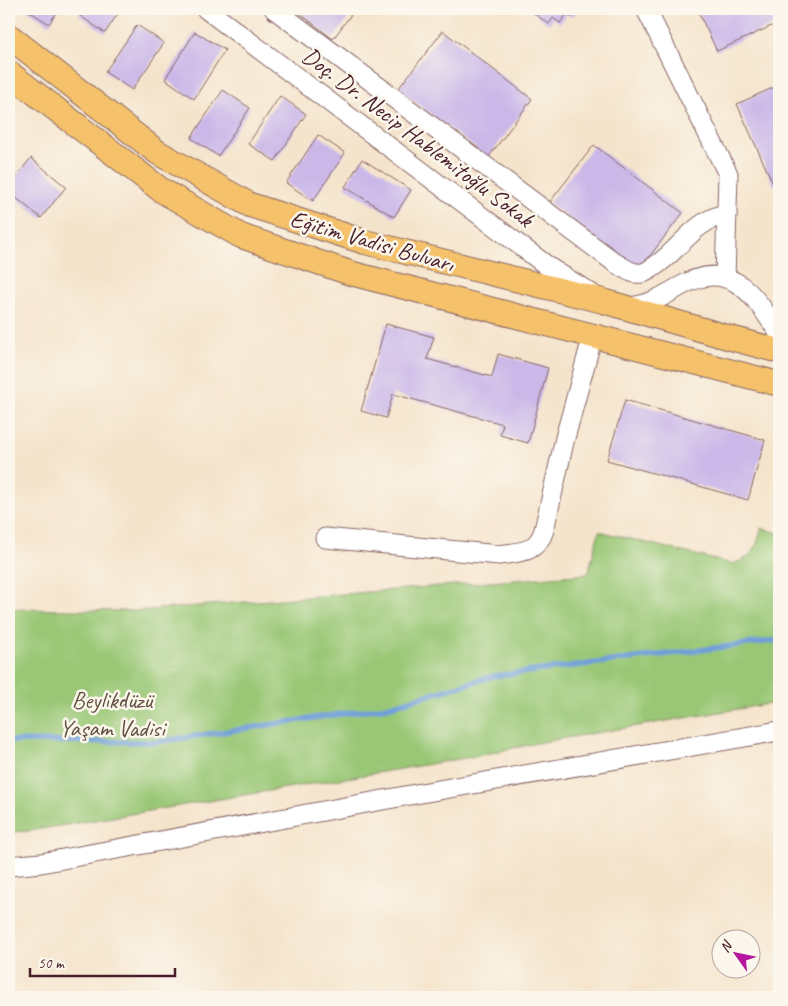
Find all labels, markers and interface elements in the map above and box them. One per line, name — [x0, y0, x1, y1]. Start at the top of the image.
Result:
street label: Doç. Dr. Necip Hablemitoğlu Sokak — [297, 40, 541, 235]
street label: Eğitim Vadisi Bulvarı — [287, 203, 459, 279]
park label: Beylikdüzü Yaşam Vadisi — [59, 685, 167, 743]
north arrow — [710, 928, 760, 978]
text: N — [716, 937, 736, 955]
scale bar — [30, 946, 175, 978]
text: 50 m — [38, 954, 65, 973]

